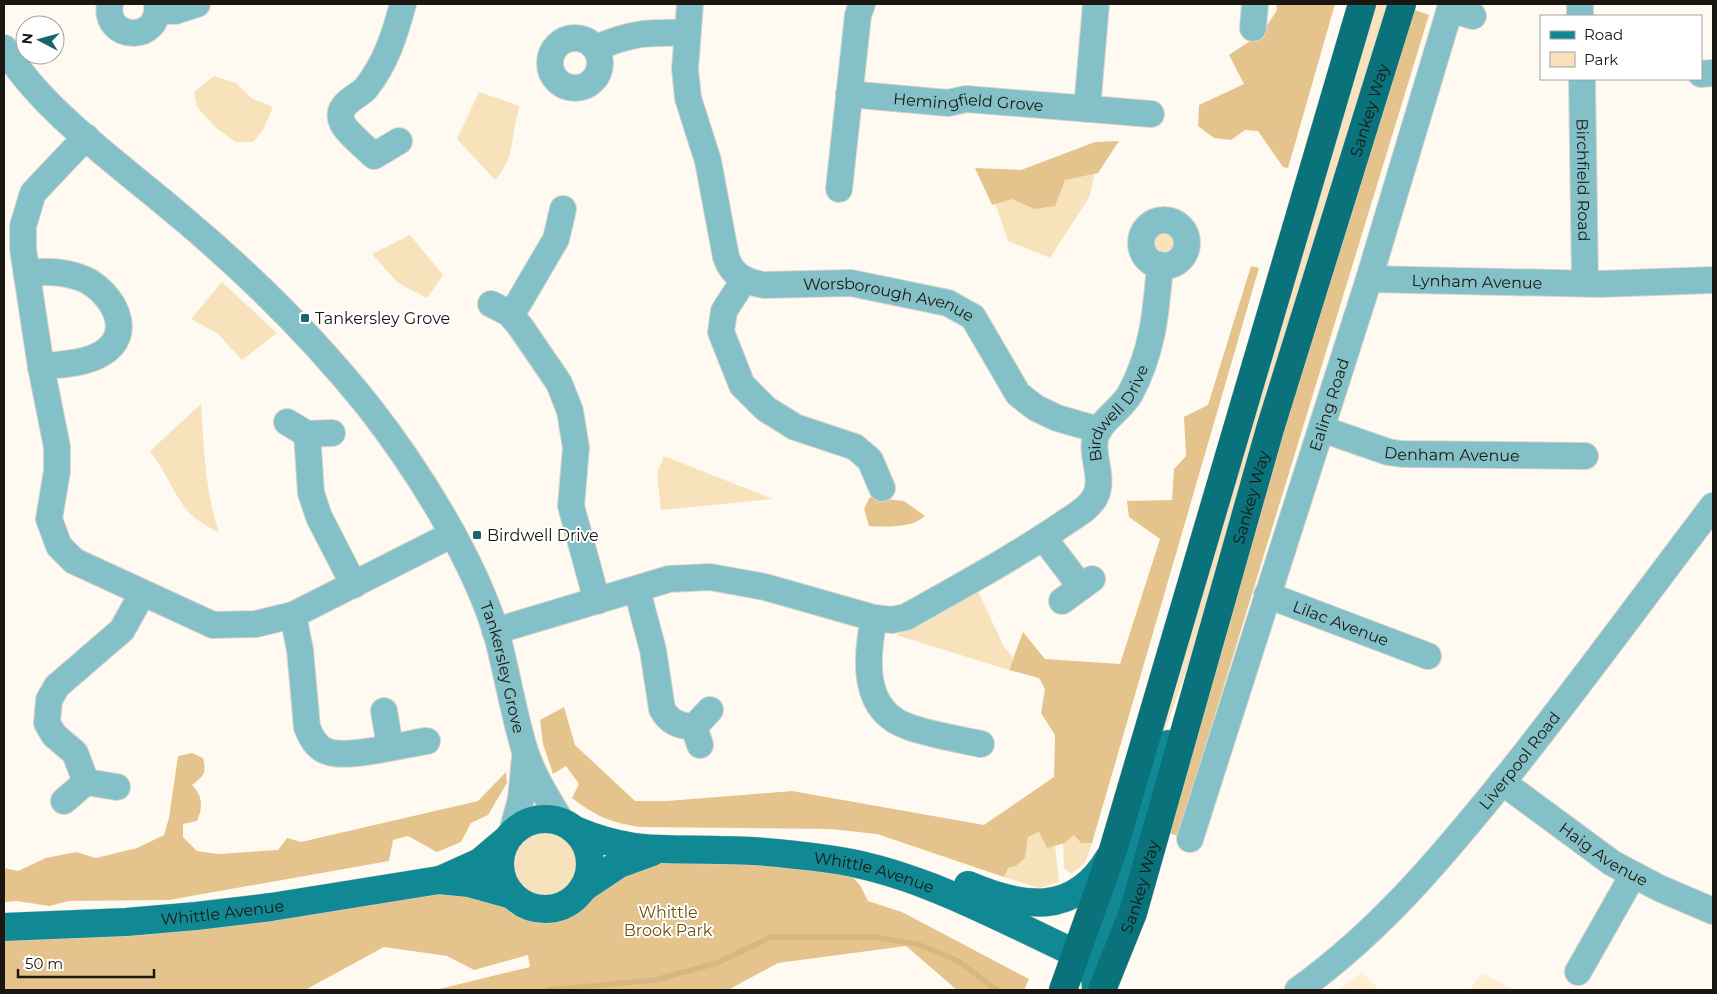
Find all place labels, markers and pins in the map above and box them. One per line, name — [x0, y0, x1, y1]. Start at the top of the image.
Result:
place label: Tankersley Grove — [315, 309, 450, 328]
marker: Tankersley Grove — [299, 312, 311, 324]
place label: Birdwell Drive — [487, 526, 599, 545]
marker: Birdwell Drive — [471, 529, 483, 541]

